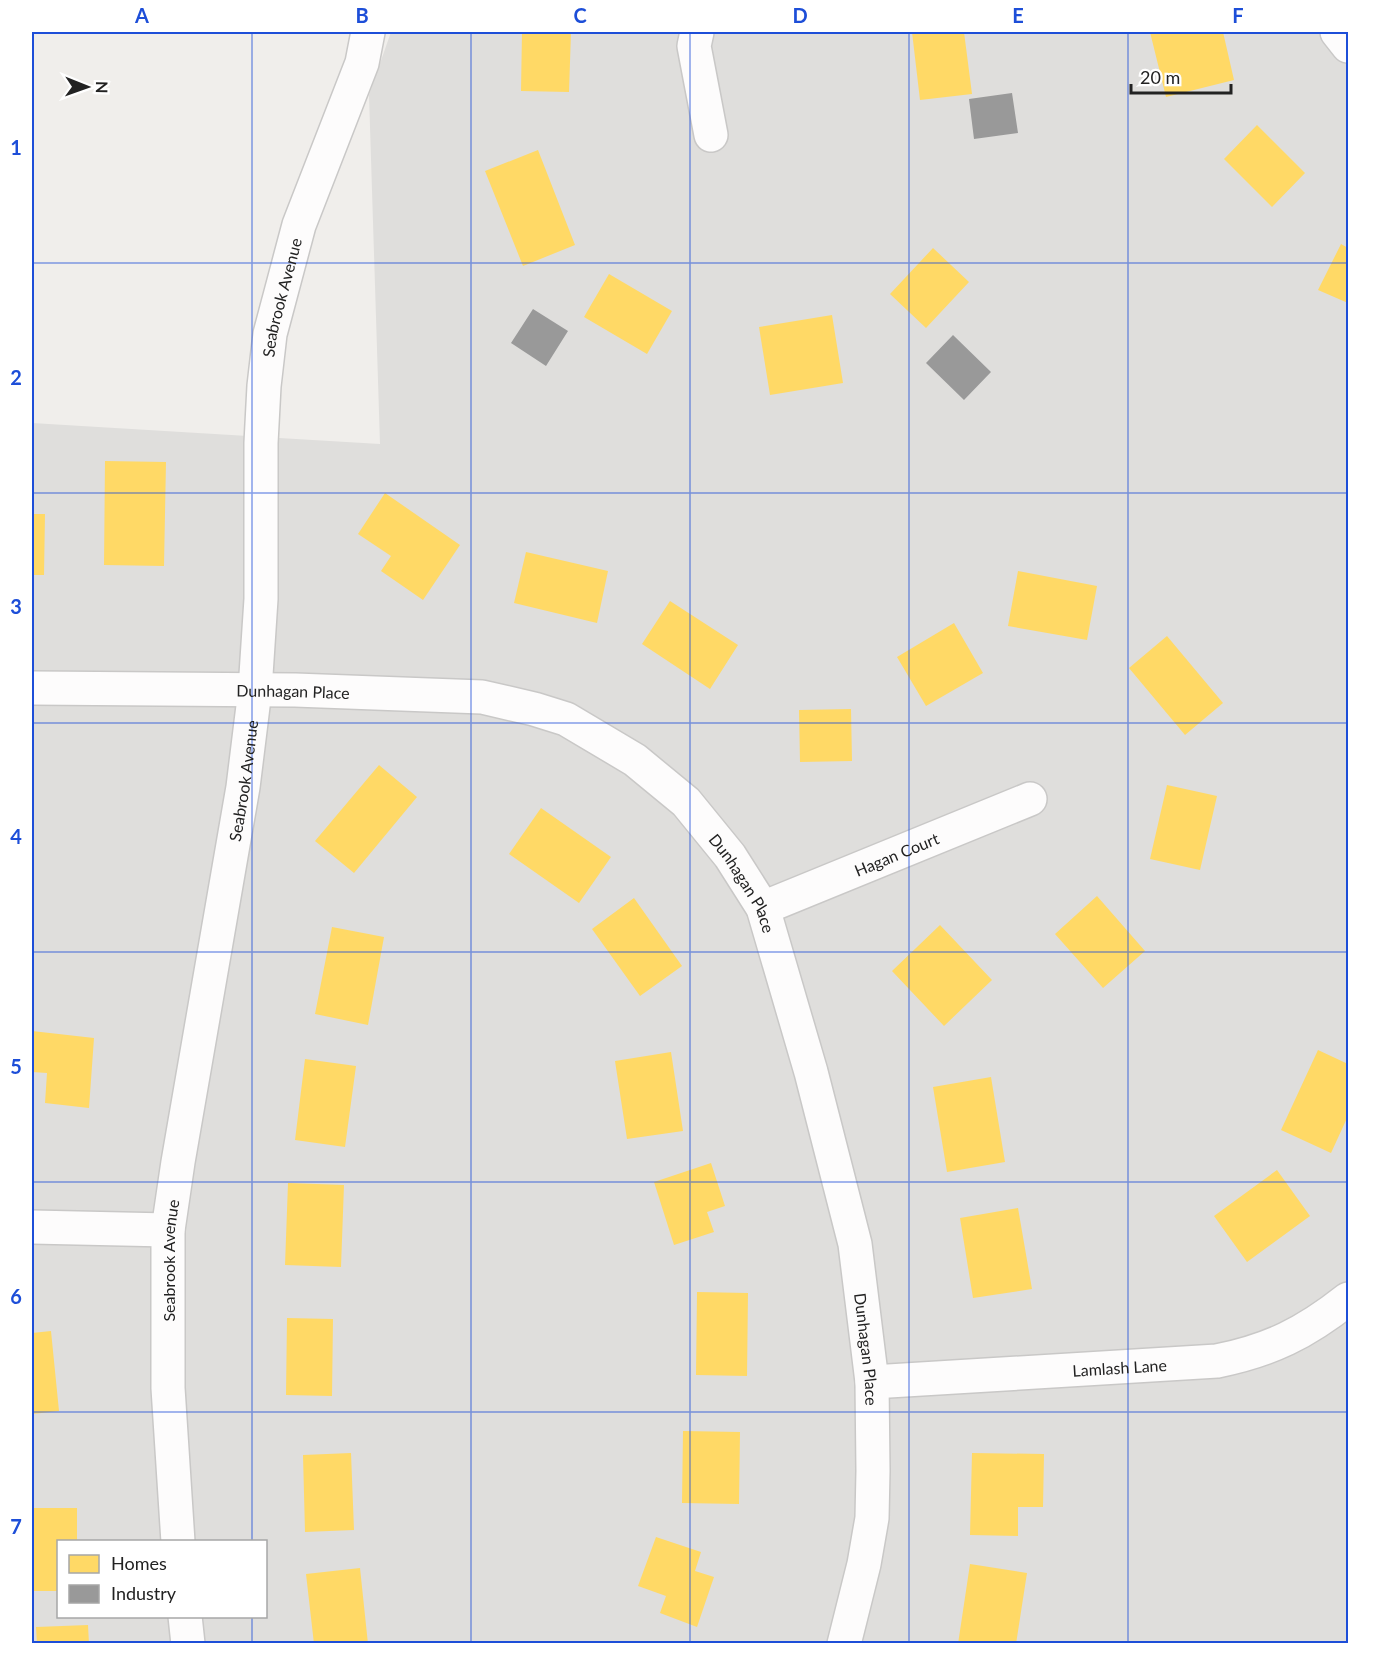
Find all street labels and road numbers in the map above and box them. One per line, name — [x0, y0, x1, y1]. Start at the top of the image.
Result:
street label: Seabrook Avenue — [258, 236, 305, 358]
street label: Dunhagan Place — [236, 680, 350, 702]
street label: Seabrook Avenue — [224, 719, 261, 843]
street label: Hagan Court — [851, 828, 942, 879]
street label: Dunhagan Place — [706, 829, 779, 935]
street label: Seabrook Avenue — [158, 1198, 182, 1322]
street label: Dunhagan Place — [852, 1292, 882, 1406]
street label: Lamlash Lane — [1072, 1355, 1167, 1379]

